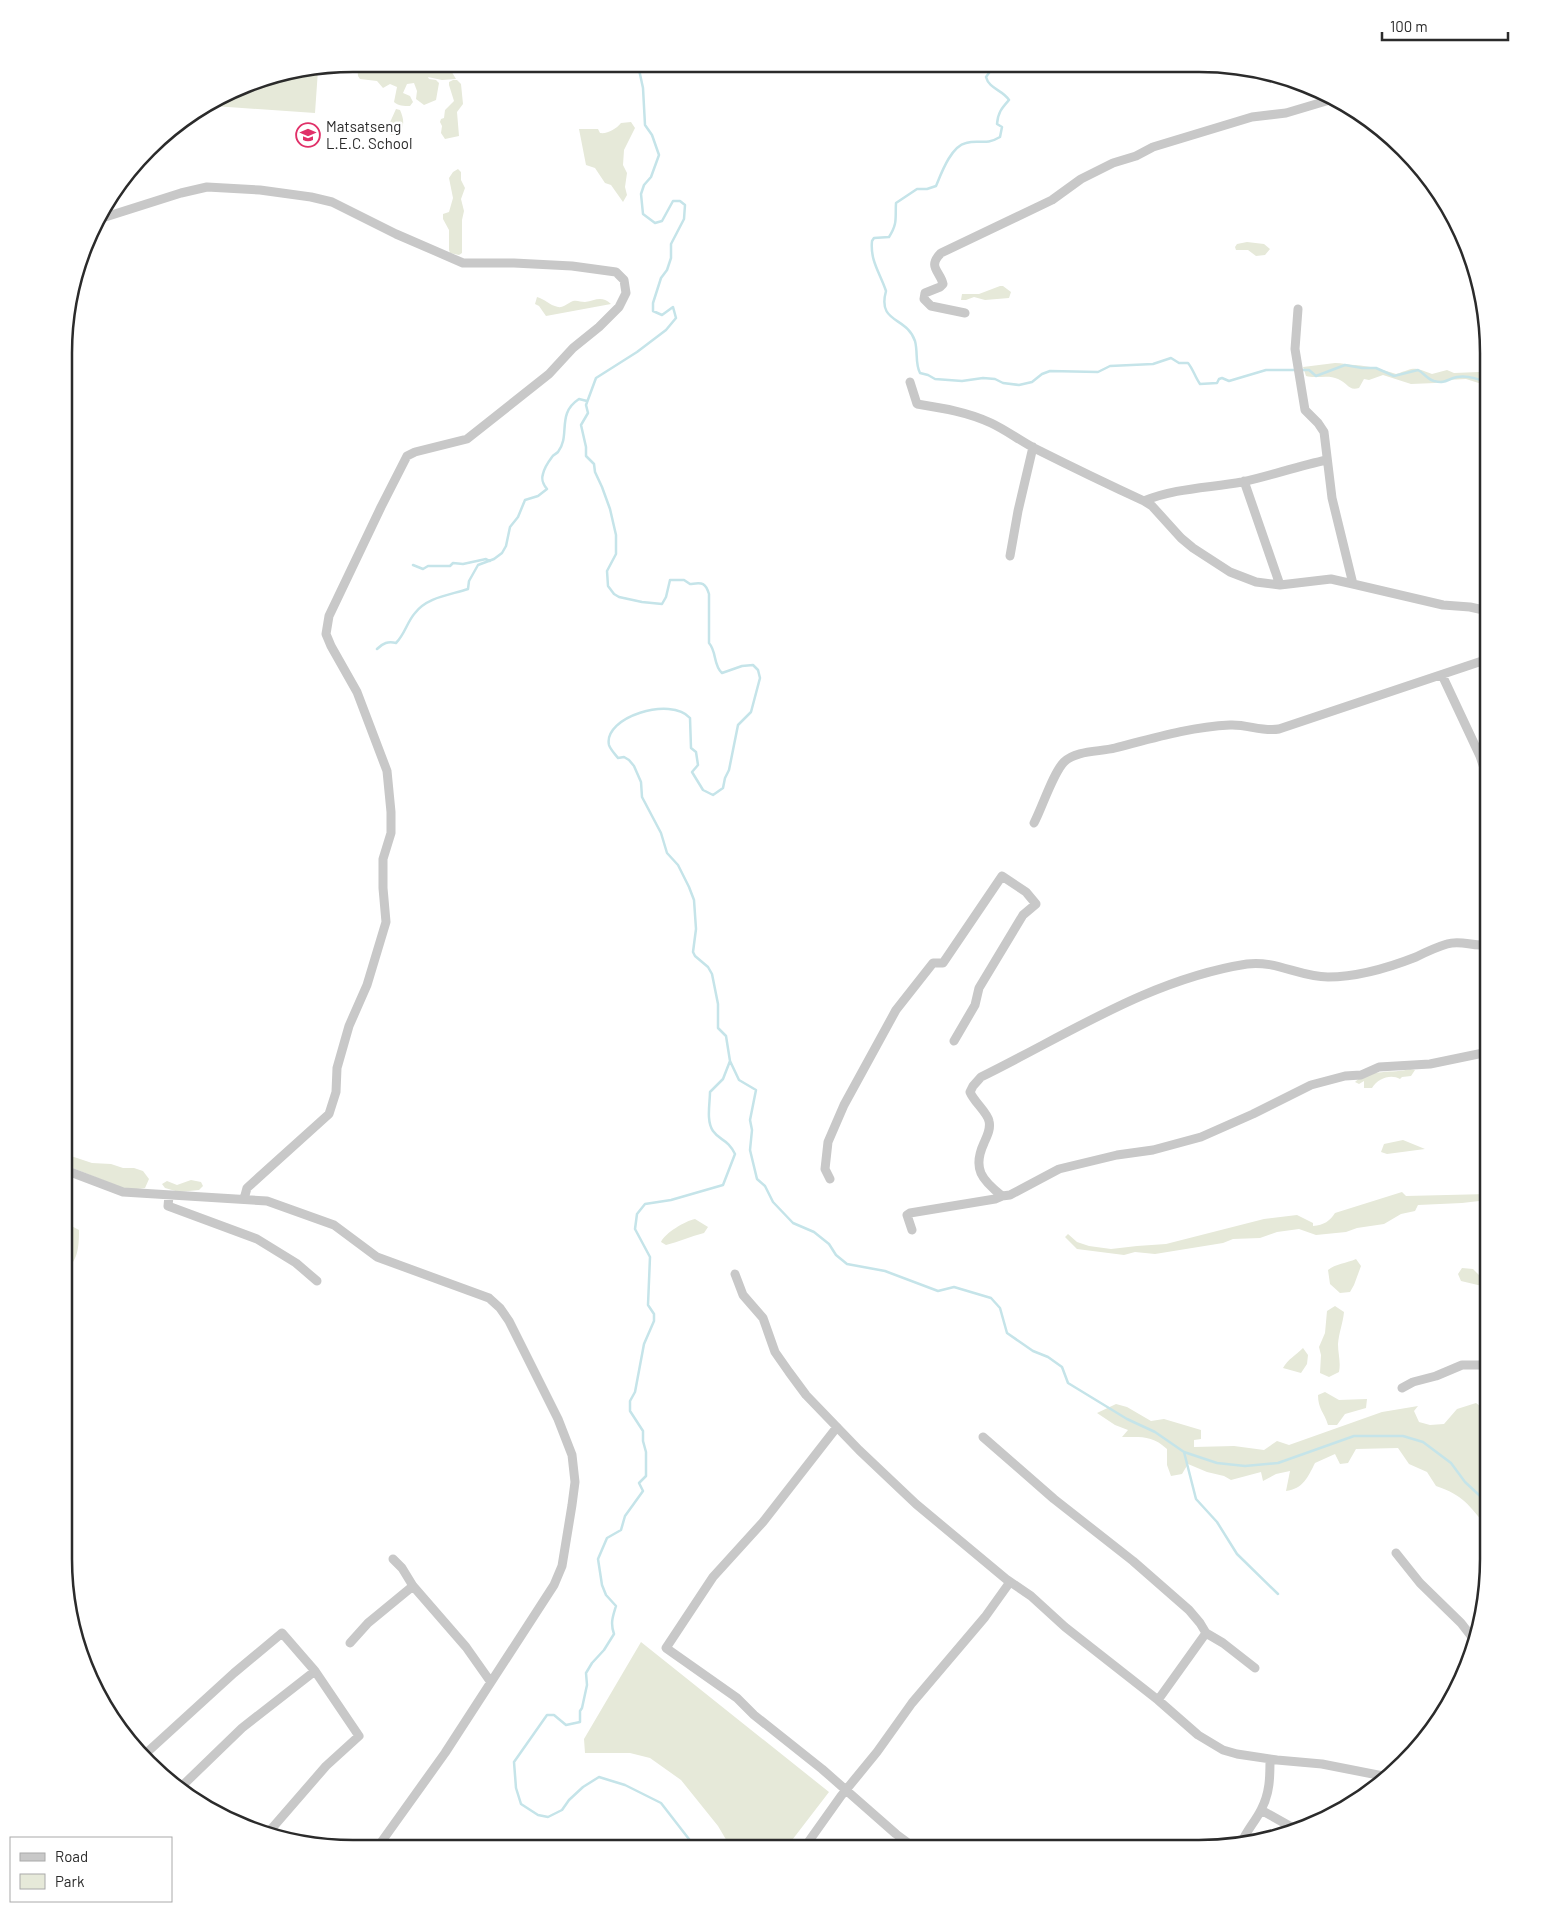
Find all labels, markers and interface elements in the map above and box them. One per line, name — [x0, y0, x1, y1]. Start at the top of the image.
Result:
scale bar — [1382, 10, 1508, 42]
text: 100 m — [1390, 17, 1428, 35]
place label: Matsatseng L.E.C. School — [326, 117, 412, 152]
school or university icon: Matsatseng L.E.C. School — [295, 122, 321, 148]
legend — [10, 1837, 172, 1902]
text: Road — [55, 1847, 88, 1865]
text: Park — [55, 1872, 85, 1890]

